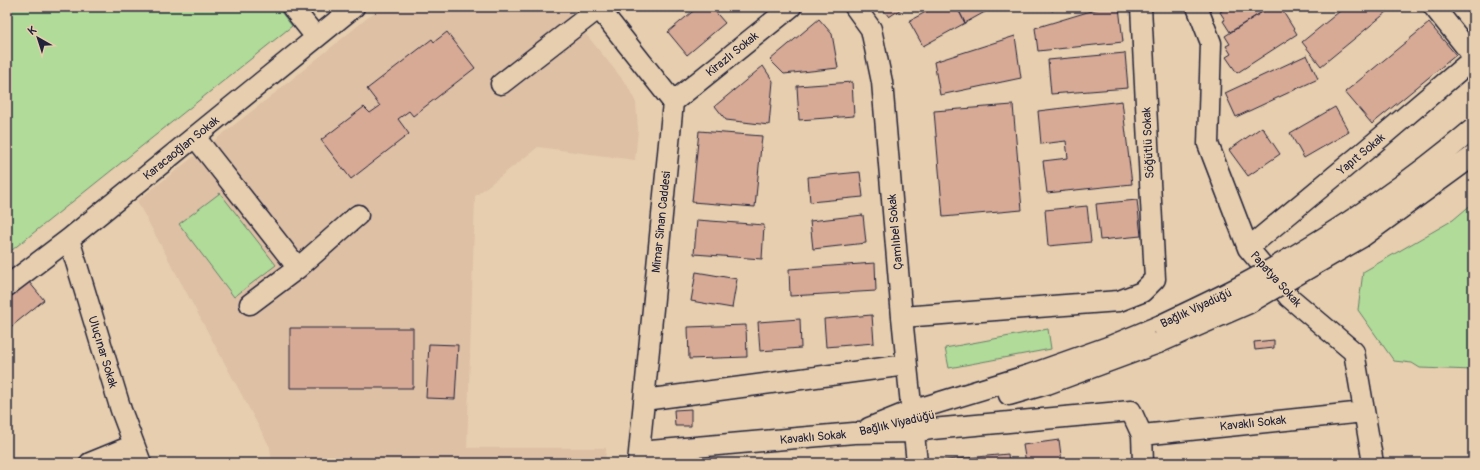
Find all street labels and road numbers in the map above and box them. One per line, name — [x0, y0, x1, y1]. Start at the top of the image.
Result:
street label: Kirazlı Sokak — [703, 29, 762, 80]
street label: Söğütlü Sokak — [1139, 107, 1158, 179]
street label: Karacaoğlan Sokak — [140, 113, 222, 184]
street label: Yapıt Sokak — [1334, 130, 1388, 179]
street label: Mimar Sinan Caddesi — [649, 170, 674, 274]
street label: Çamlıbel Sokak — [885, 193, 906, 271]
street label: Papatya Sokak — [1247, 248, 1305, 310]
street label: Bağlık Viyadüğü — [1158, 285, 1234, 332]
street label: Uluçınar Sokak — [84, 314, 121, 390]
street label: Bağlık Viyadüğü — [858, 408, 936, 439]
street label: Kavaklı Sokak — [1219, 413, 1287, 434]
street label: Kavaklı Sokak — [779, 427, 847, 448]

